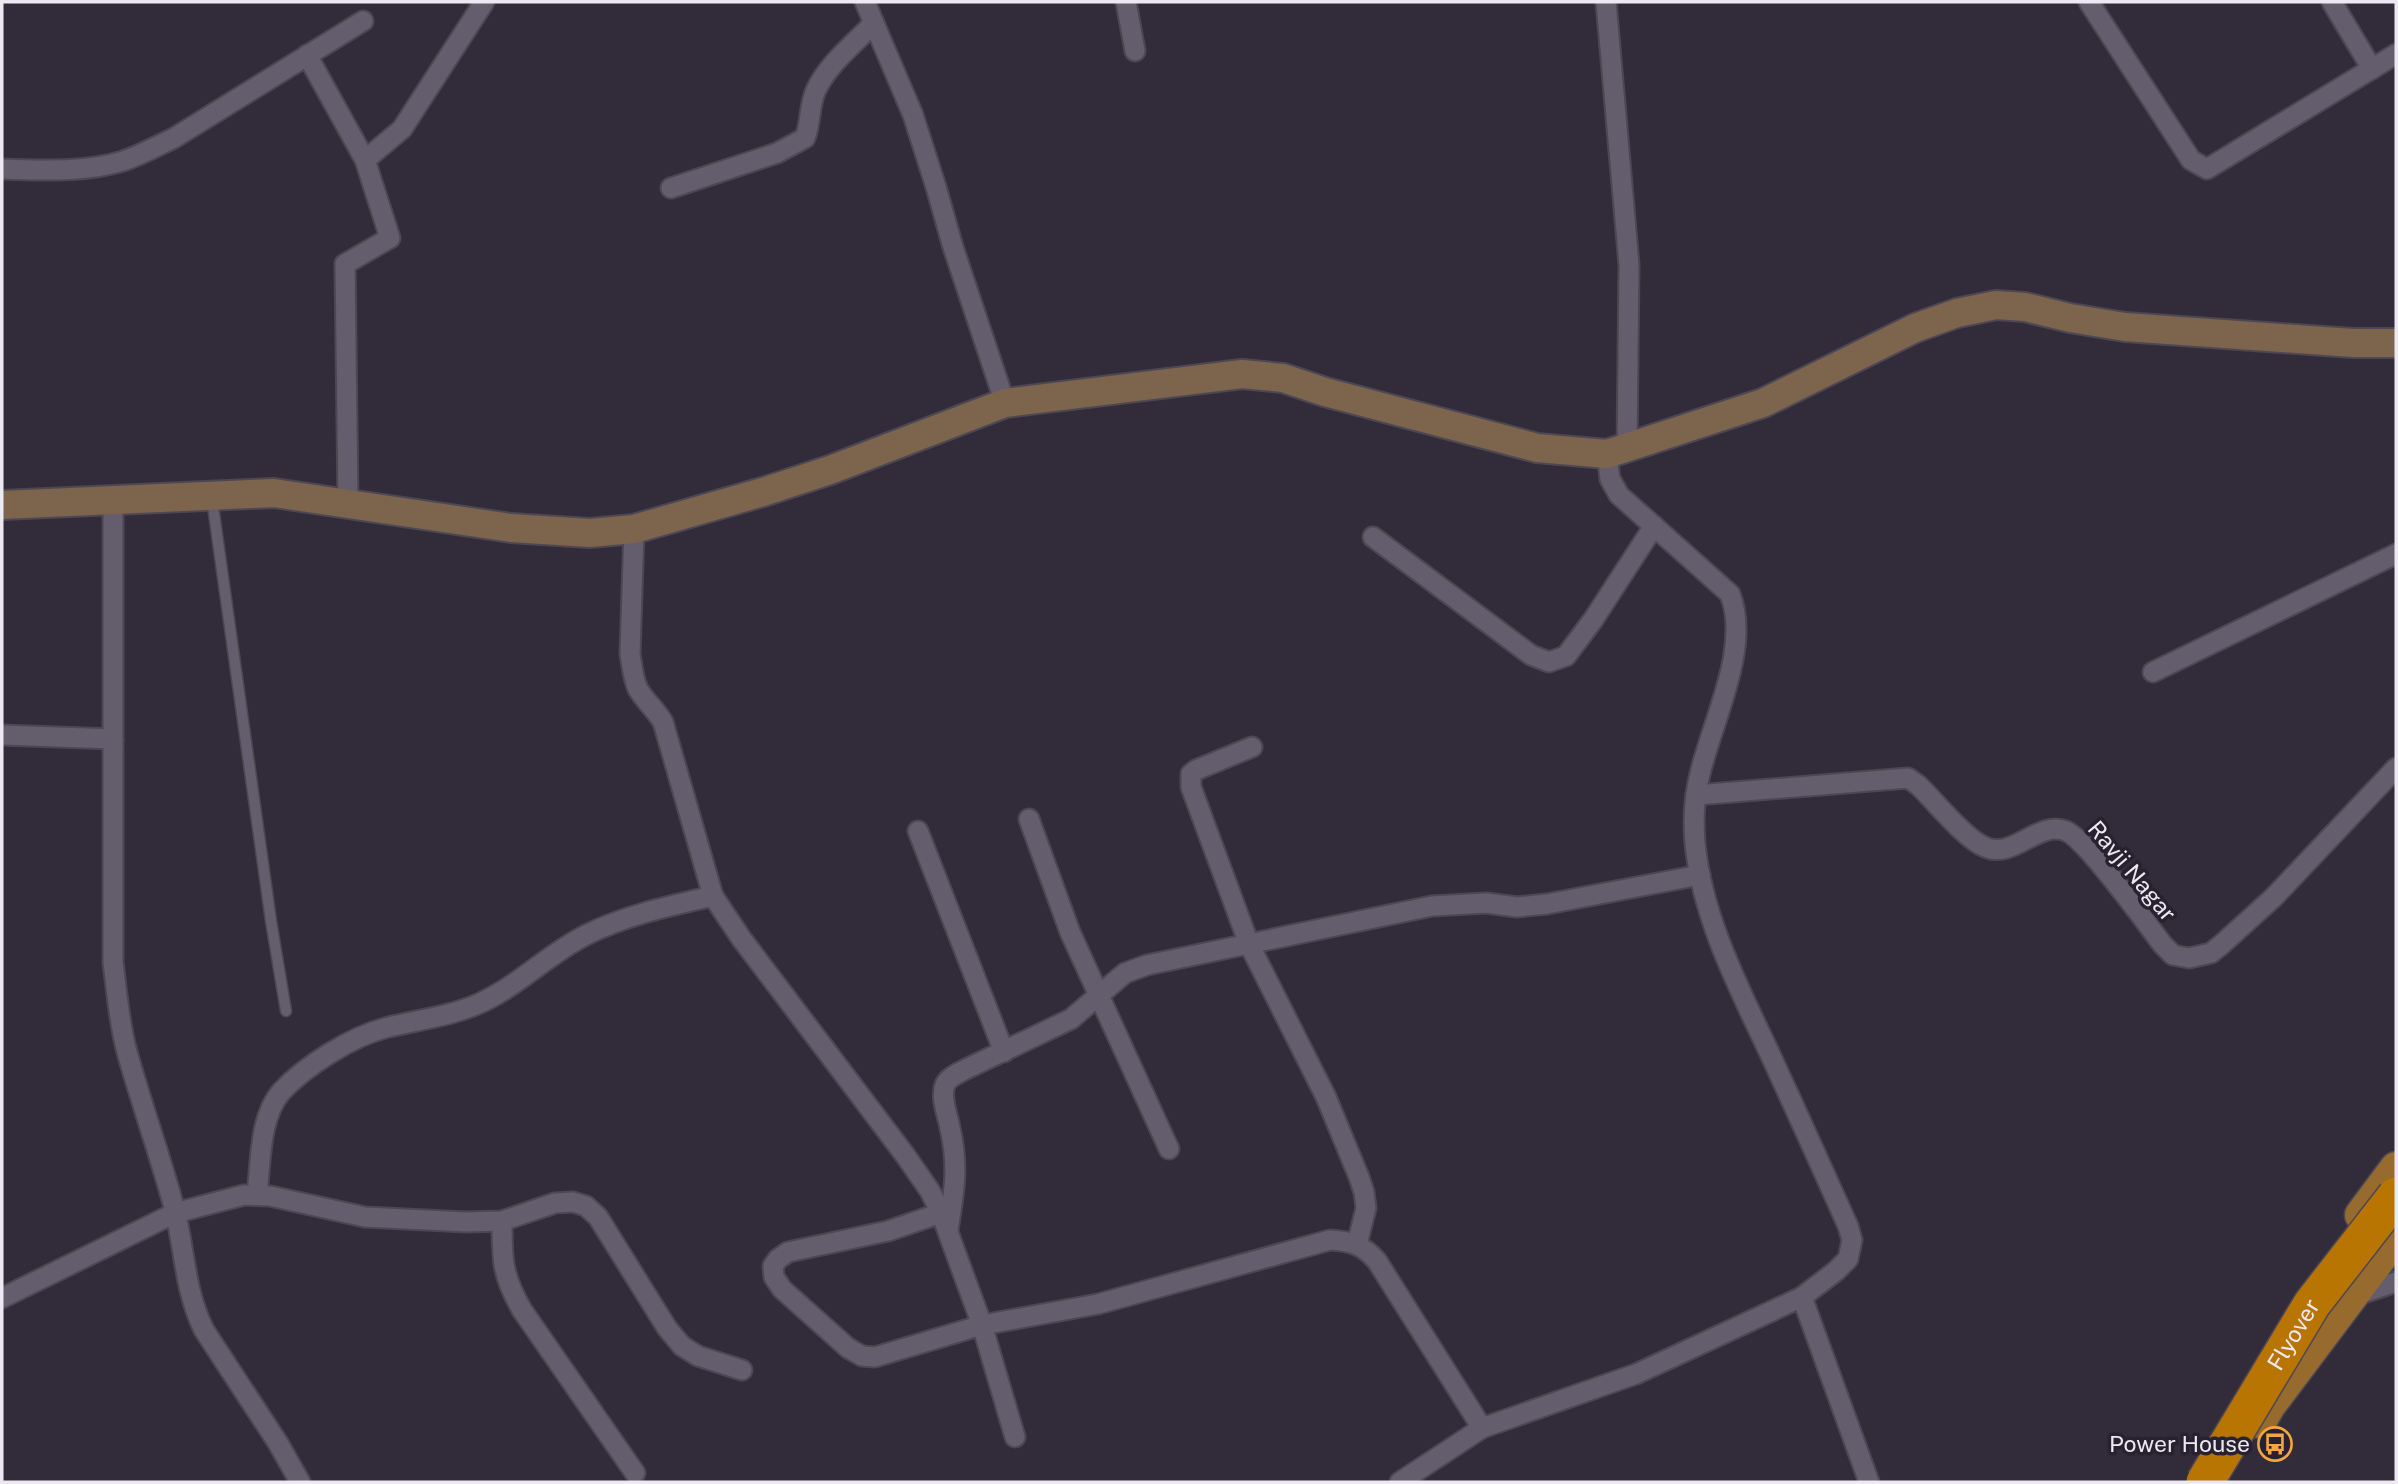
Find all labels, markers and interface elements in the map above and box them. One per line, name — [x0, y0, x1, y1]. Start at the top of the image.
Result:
street label: Ravji Nagar — [2083, 815, 2182, 926]
street label: Flyover — [2261, 1294, 2325, 1375]
bus stop icon: Power House — [2256, 1425, 2294, 1463]
place label: Power House — [2109, 1430, 2250, 1457]

